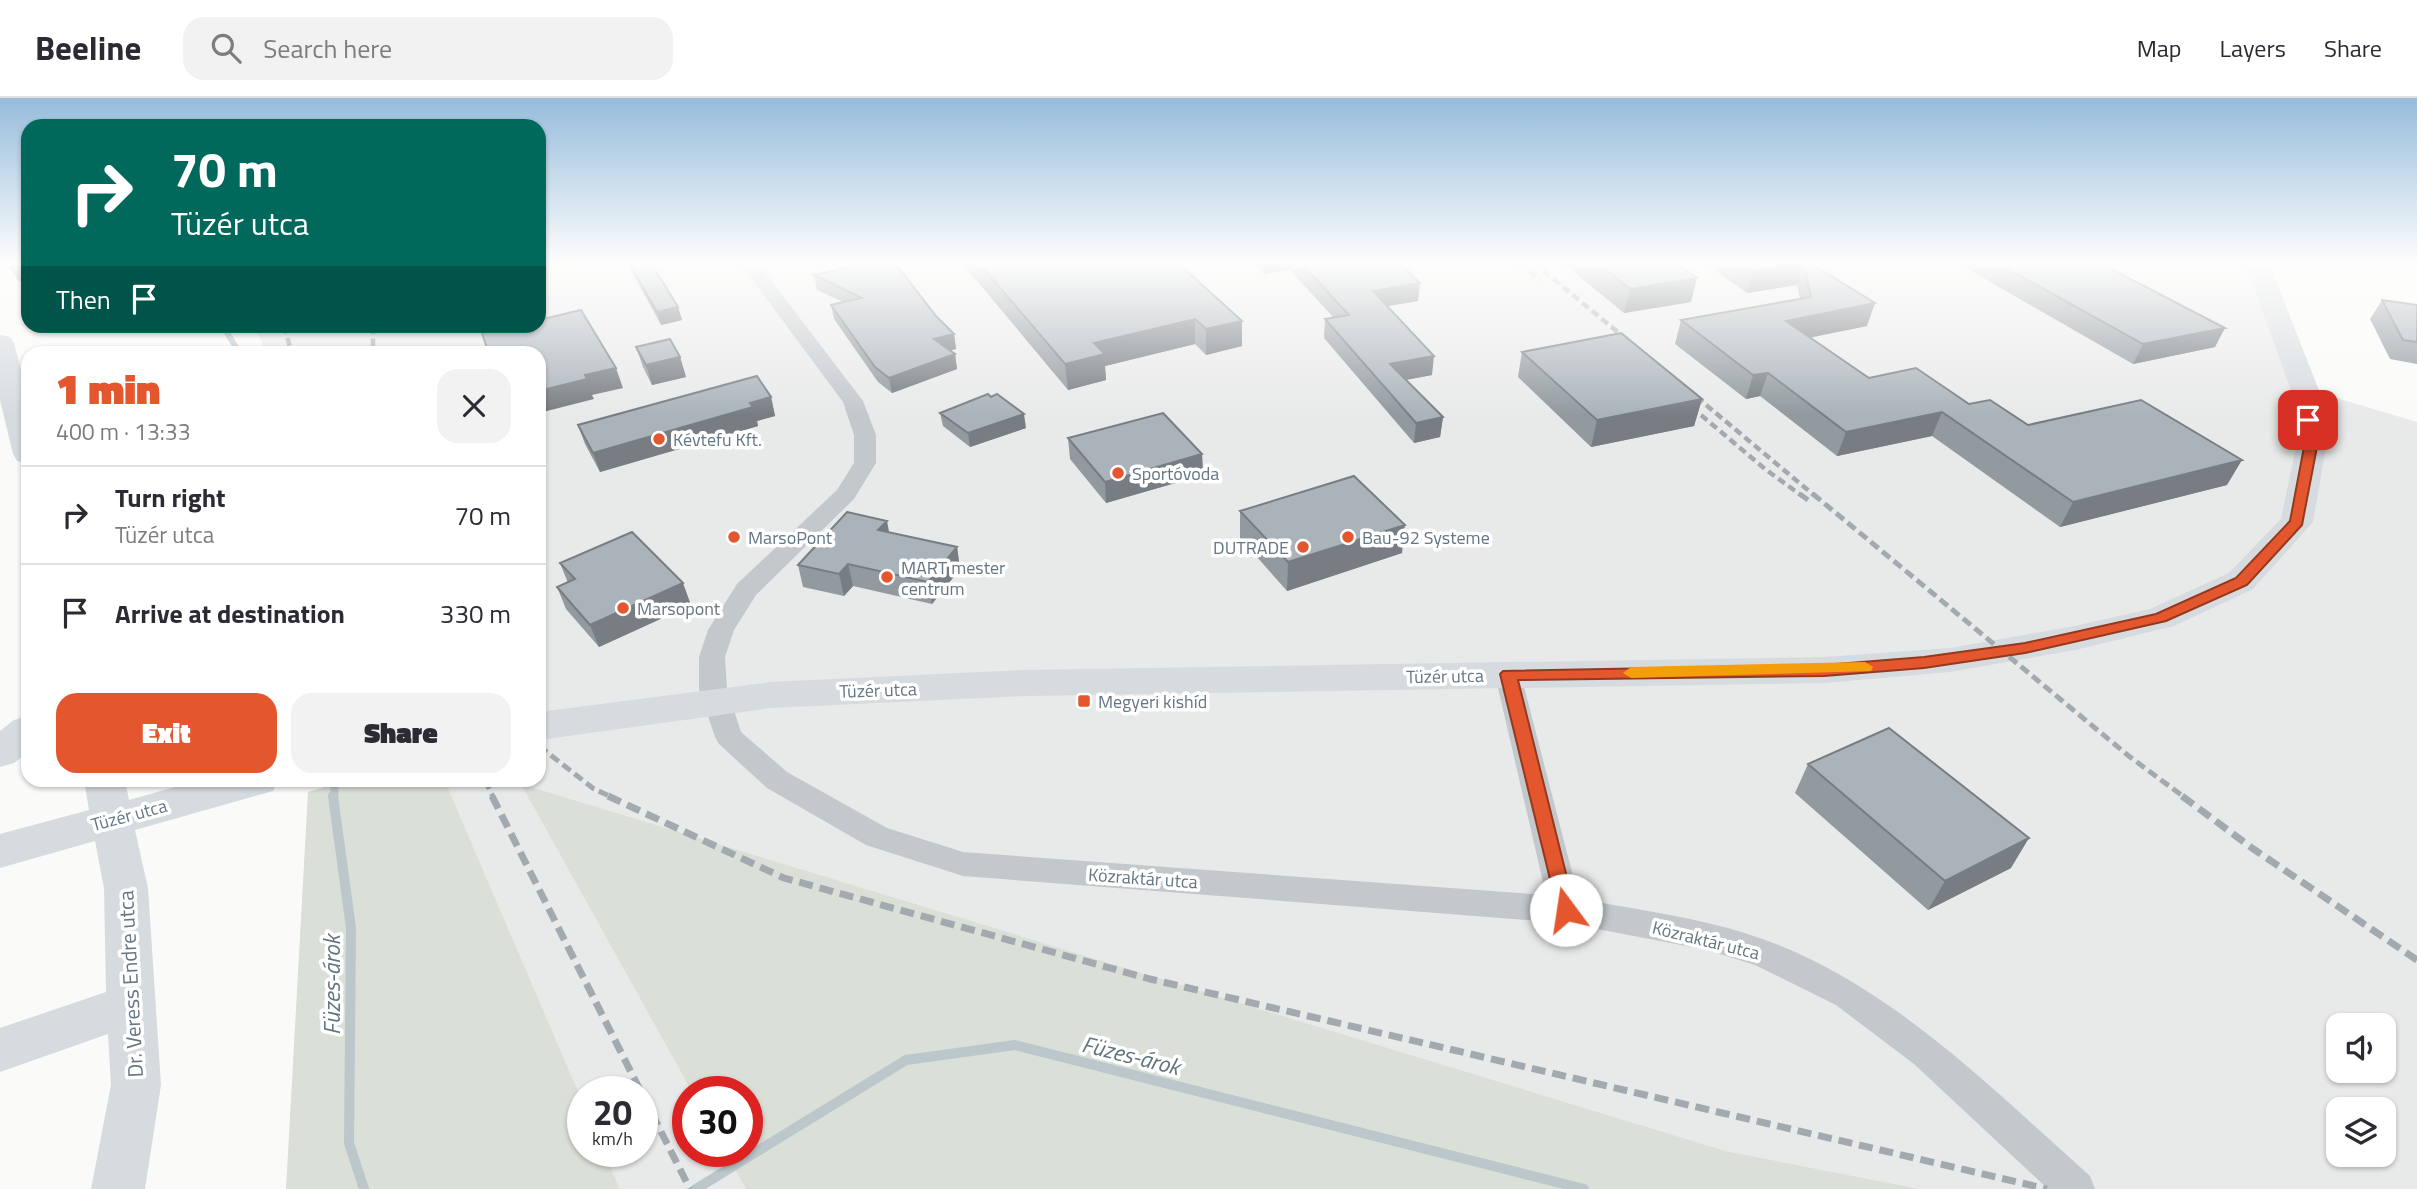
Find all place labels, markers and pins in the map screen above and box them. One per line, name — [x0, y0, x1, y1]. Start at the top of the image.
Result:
pin — [2278, 390, 2338, 450]
place label: Kévtefu Kft. — [673, 426, 762, 453]
marker: Kévtefu Kft. — [651, 431, 667, 447]
place label: Sportóvoda — [1132, 460, 1219, 487]
marker: Sportóvoda — [1110, 465, 1126, 481]
place label: MarsoPont — [748, 524, 833, 551]
place label: Bau-92 Systeme — [1362, 524, 1490, 551]
marker: MarsoPont — [726, 529, 742, 545]
marker: Bau-92 Systeme — [1340, 529, 1356, 545]
place label: DUTRADE — [1213, 534, 1289, 561]
marker: DUTRADE — [1295, 539, 1311, 555]
place label: MART mester centrum — [901, 554, 1005, 602]
marker: MART mester centrum — [879, 569, 895, 585]
place label: Marsopont — [637, 595, 721, 622]
marker: Marsopont — [615, 600, 631, 616]
place label: Megyeri kishíd — [1098, 688, 1207, 715]
marker: Megyeri kishíd — [1076, 693, 1092, 709]

